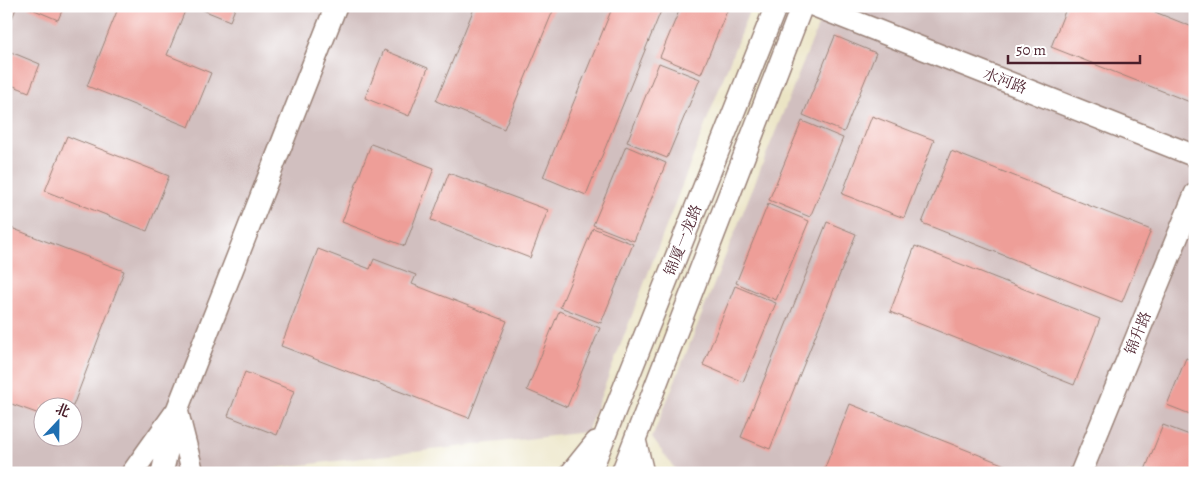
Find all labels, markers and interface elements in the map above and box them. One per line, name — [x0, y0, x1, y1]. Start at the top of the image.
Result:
scale bar — [1008, 32, 1141, 64]
text: 50 m — [1016, 40, 1046, 60]
street label: 水河路 — [980, 64, 1030, 98]
street label: 锦厦一龙路 — [660, 201, 706, 279]
street label: 锦升路 — [1120, 308, 1156, 358]
north arrow — [32, 396, 82, 446]
text: 北 — [53, 399, 73, 422]

